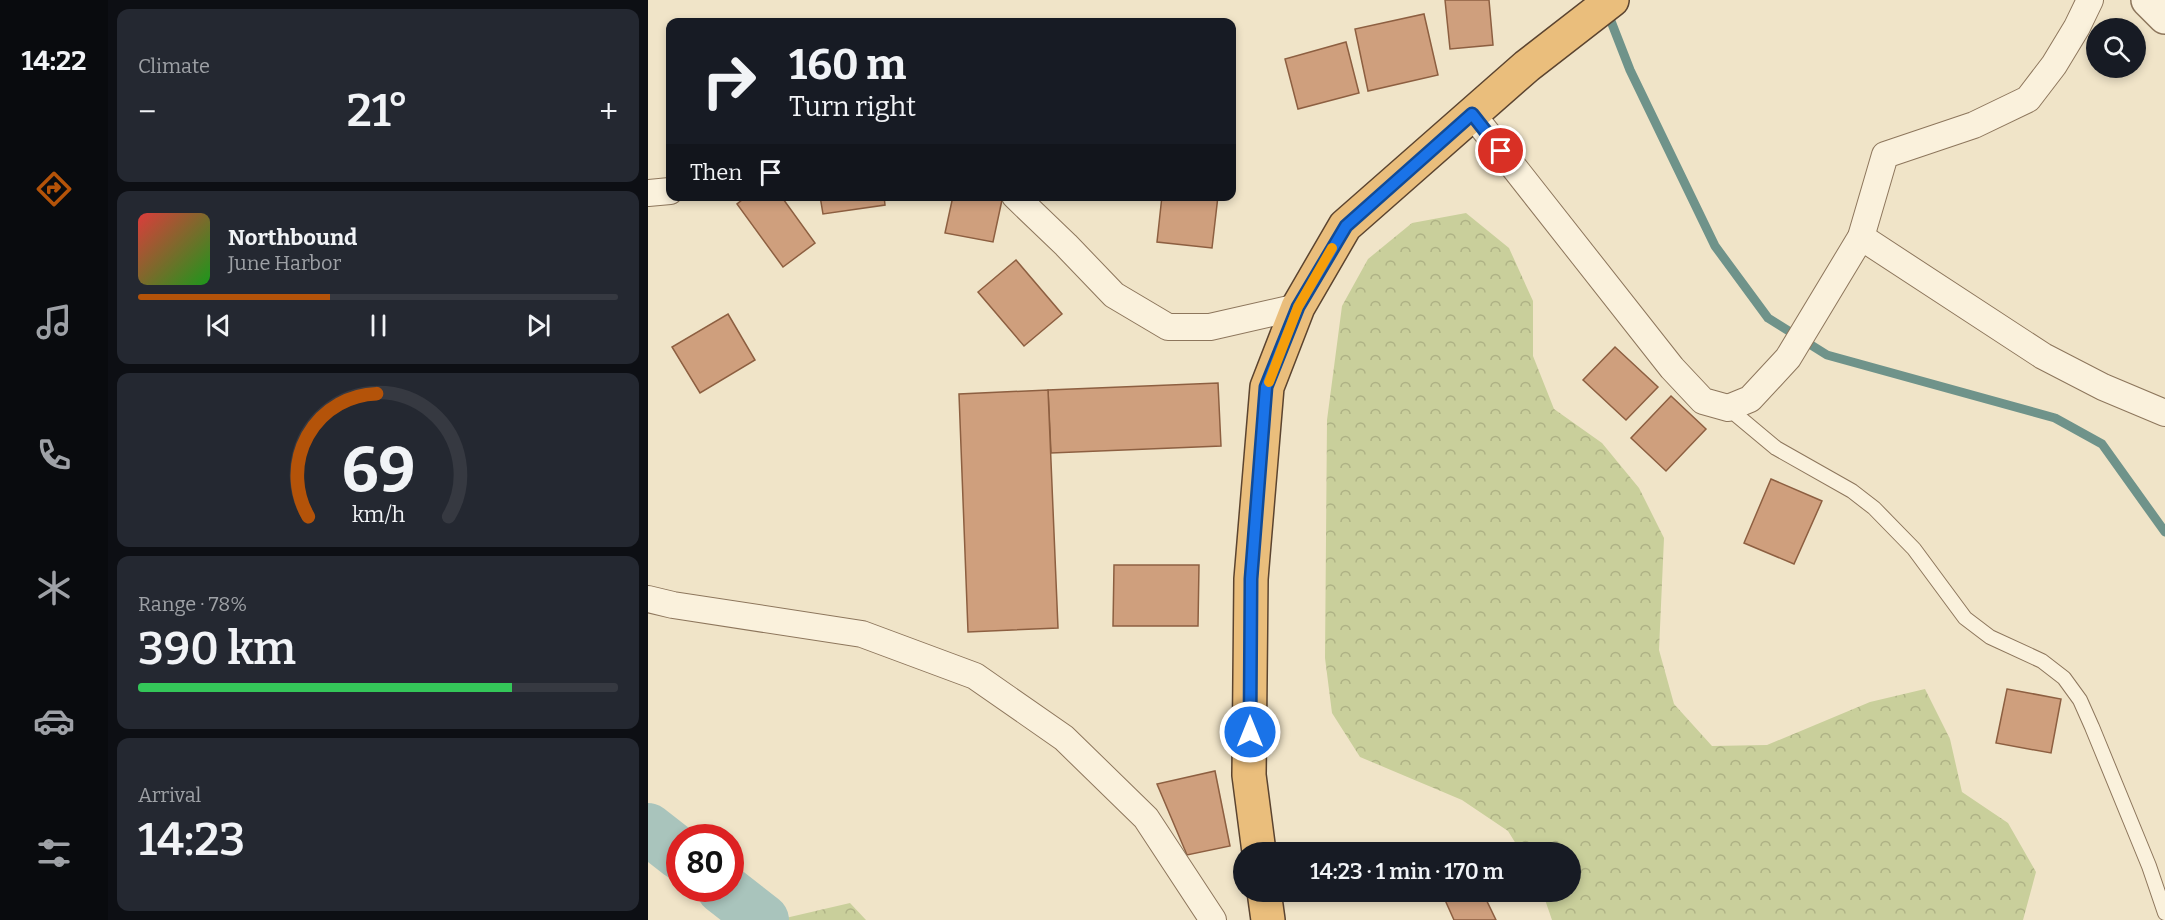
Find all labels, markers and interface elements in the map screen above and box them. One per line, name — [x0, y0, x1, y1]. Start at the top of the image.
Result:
map controls — [2086, 18, 2146, 78]
button: search — [2086, 18, 2146, 78]
text: 160 m — [789, 40, 906, 90]
icon: right — [690, 42, 768, 120]
text: 14:22 — [22, 45, 86, 77]
text: Climate — [138, 54, 210, 78]
text: 21° — [347, 84, 409, 138]
text: Turn right — [789, 91, 916, 123]
text: − — [138, 92, 156, 132]
text: + — [599, 92, 618, 132]
pin — [1475, 125, 1526, 176]
icon: arrive — [1484, 134, 1517, 167]
icon: arrive — [754, 156, 787, 189]
text: Then — [690, 159, 742, 186]
icon: directions — [33, 168, 75, 210]
text: Northbound — [228, 224, 357, 251]
text: June Harbor — [228, 251, 341, 275]
icon: music — [33, 301, 75, 343]
icon: previous — [202, 309, 235, 342]
icon: pause — [362, 309, 395, 342]
icon: next — [522, 309, 555, 342]
text: 69 — [341, 433, 415, 508]
icon: phone — [33, 434, 75, 476]
text: km/h — [351, 502, 405, 528]
icon: climate — [33, 567, 75, 609]
text: Range · 78% — [138, 592, 247, 616]
text: 390 km — [138, 622, 296, 676]
icon: car — [33, 700, 75, 742]
position arrow — [1218, 700, 1282, 764]
text: Arrival — [138, 783, 201, 807]
text: 14:23 — [138, 813, 245, 867]
speed limit sign: 80 — [666, 824, 744, 902]
icon: filters — [33, 832, 75, 874]
text: 14:23 · 1 min · 170 m — [1310, 858, 1504, 885]

